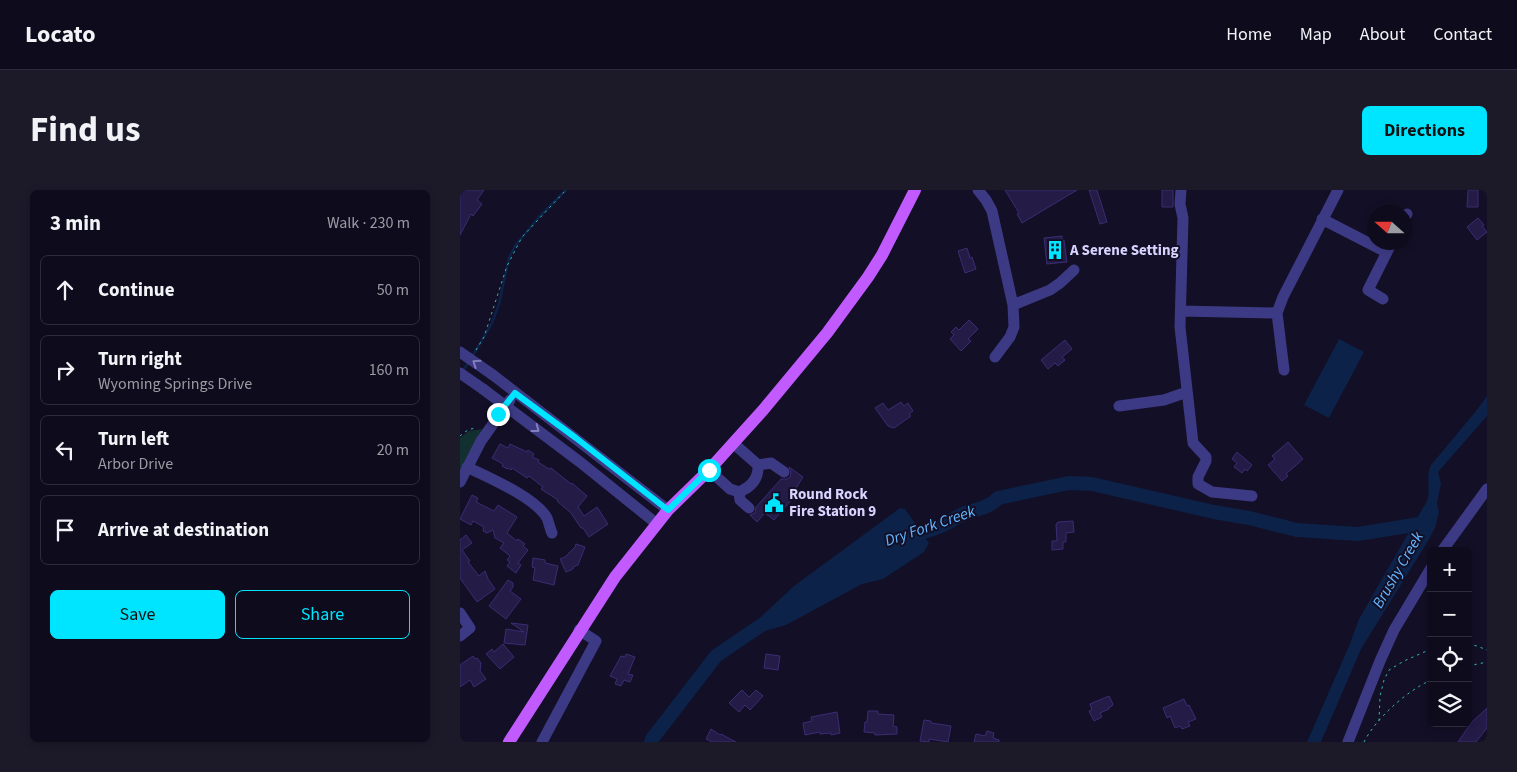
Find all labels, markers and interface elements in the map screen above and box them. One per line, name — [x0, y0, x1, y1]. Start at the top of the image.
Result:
text: Locato — [25, 17, 96, 52]
text: Home — [1226, 22, 1272, 47]
text: Map — [1300, 22, 1332, 47]
text: About — [1360, 22, 1405, 47]
text: Contact — [1433, 22, 1492, 47]
text: Find us — [30, 105, 140, 155]
button: Directions — [1362, 106, 1487, 155]
north arrow — [1367, 205, 1412, 250]
text: 3 min — [50, 208, 101, 238]
text: Walk · 230 m — [327, 212, 410, 234]
building icon: A Serene Setting — [1044, 239, 1066, 261]
place label: A Serene Setting — [1069, 240, 1179, 261]
icon: ahead — [51, 276, 79, 304]
text: Continue — [98, 277, 175, 304]
text: 50 m — [377, 279, 409, 301]
text: Turn right — [98, 346, 182, 373]
icon: right — [51, 356, 79, 384]
text: 160 m — [369, 359, 409, 381]
one-way arrow — [473, 360, 482, 369]
text: Wyoming Springs Drive — [98, 373, 252, 395]
route end — [487, 403, 510, 426]
one-way arrow — [530, 423, 540, 432]
text: Turn left — [98, 426, 169, 453]
icon: left — [51, 436, 79, 464]
text: 20 m — [377, 439, 409, 461]
text: Arbor Drive — [98, 453, 173, 475]
route start — [698, 459, 721, 482]
place label: Round Rock Fire Station 9 — [789, 484, 876, 522]
public building icon: Round Rock Fire Station 9 — [763, 492, 785, 514]
water label: Dry Fork Creek — [882, 500, 979, 552]
icon: arrive — [51, 516, 79, 544]
text: Arrive at destination — [98, 517, 269, 544]
water label: Brushy Creek — [1367, 527, 1429, 612]
map controls — [1427, 547, 1472, 727]
button: + — [1427, 547, 1472, 592]
button: Save — [50, 590, 225, 639]
button: Share — [235, 590, 410, 639]
button: − — [1427, 592, 1472, 637]
button: locate — [1427, 637, 1472, 682]
button: layers — [1427, 682, 1472, 727]

